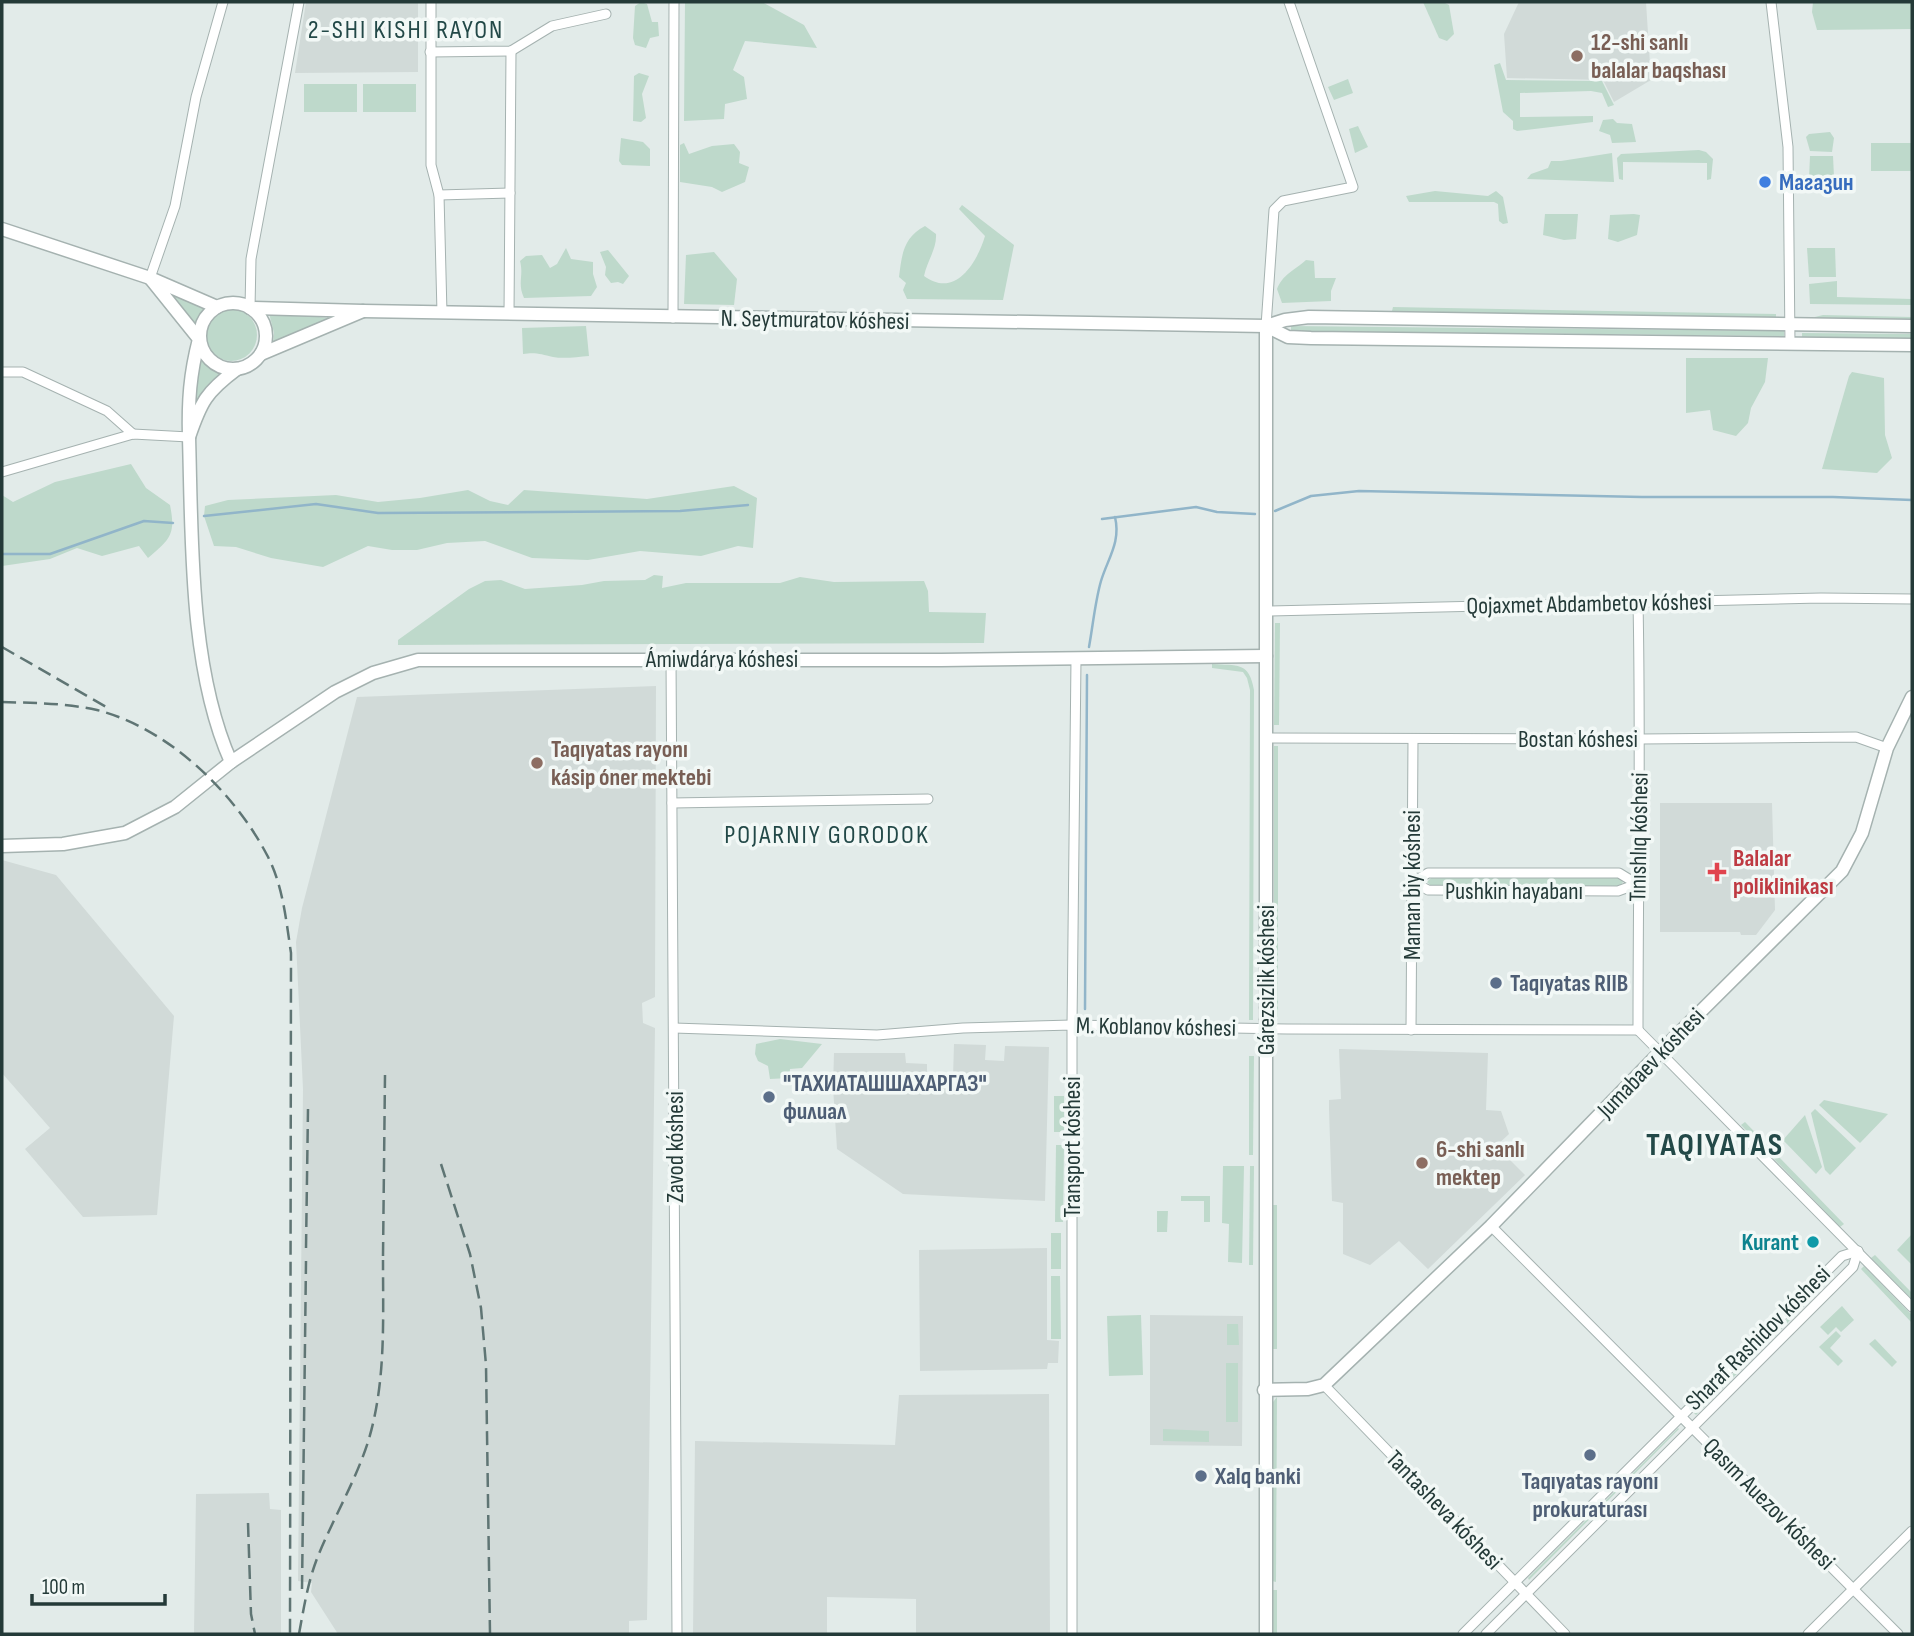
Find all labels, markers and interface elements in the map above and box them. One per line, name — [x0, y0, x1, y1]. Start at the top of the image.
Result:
district label: 2-SHI KISHI RAYON — [308, 15, 504, 46]
place label: 12-shi sanlı balalar baqshası — [1591, 28, 1726, 85]
marker: 12-shi sanlı balalar baqshası — [1569, 48, 1585, 64]
place label: Магазин — [1779, 168, 1854, 197]
marker: Магазин — [1757, 174, 1773, 190]
street label: N. Seytmuratov kóshesi — [720, 304, 910, 336]
street label: Qojaxmet Abdambetov kóshesi — [1466, 587, 1712, 621]
street label: Ámiwdárya kóshesi — [645, 645, 798, 674]
street label: Bostan kóshesi — [1518, 725, 1638, 754]
place label: Taqıyatas rayonı kásip óner mektebi — [551, 735, 711, 792]
marker: Taqıyatas rayonı kásip óner mektebi — [529, 755, 545, 771]
street label: Tınıshlıq kóshesi — [1623, 772, 1655, 902]
street label: Maman biy kóshesi — [1398, 810, 1427, 960]
district label: POJARNIY GORODOK — [724, 820, 930, 851]
place label: Balalar poliklinikası — [1733, 844, 1834, 901]
marker: Balalar poliklinikası — [1707, 862, 1727, 882]
street label: Pushkin hayabanı — [1445, 877, 1583, 906]
street label: Gárezsizlik kóshesi — [1252, 905, 1281, 1055]
place label: Taqıyatas RIIB — [1510, 969, 1628, 998]
marker: Taqıyatas RIIB — [1488, 975, 1504, 991]
street label: Jumabaev kóshesi — [1591, 1002, 1711, 1125]
street label: M. Koblanov kóshesi — [1076, 1011, 1236, 1043]
place label: "ТАХИАТАШШАХАРГАЗ" филиал — [783, 1069, 987, 1126]
street label: Transport kóshesi — [1058, 1076, 1087, 1218]
marker: "ТАХИАТАШШАХАРГАЗ" филиал — [761, 1089, 777, 1105]
street label: Zavod kóshesi — [661, 1091, 690, 1203]
district label: TAQIYATAS — [1646, 1126, 1784, 1165]
place label: 6-shi sanlı mektep — [1436, 1135, 1525, 1192]
marker: 6-shi sanlı mektep — [1414, 1155, 1430, 1171]
place label: Kurant — [1741, 1228, 1799, 1257]
marker: Kurant — [1805, 1234, 1821, 1250]
street label: Sharaf Rashidov kóshesi — [1680, 1260, 1836, 1416]
street label: Qasım Auezov kóshesi — [1697, 1432, 1841, 1576]
street label: Tantasheva kóshesi — [1380, 1444, 1508, 1576]
marker: Taqıyatas rayonı prokuraturası — [1582, 1447, 1598, 1463]
place label: Xalq banki — [1214, 1462, 1301, 1491]
place label: Taqıyatas rayonı prokuraturası — [1522, 1467, 1658, 1524]
marker: Xalq banki — [1193, 1468, 1209, 1484]
scale bar — [32, 1562, 164, 1606]
text: 100 m — [42, 1575, 85, 1600]

